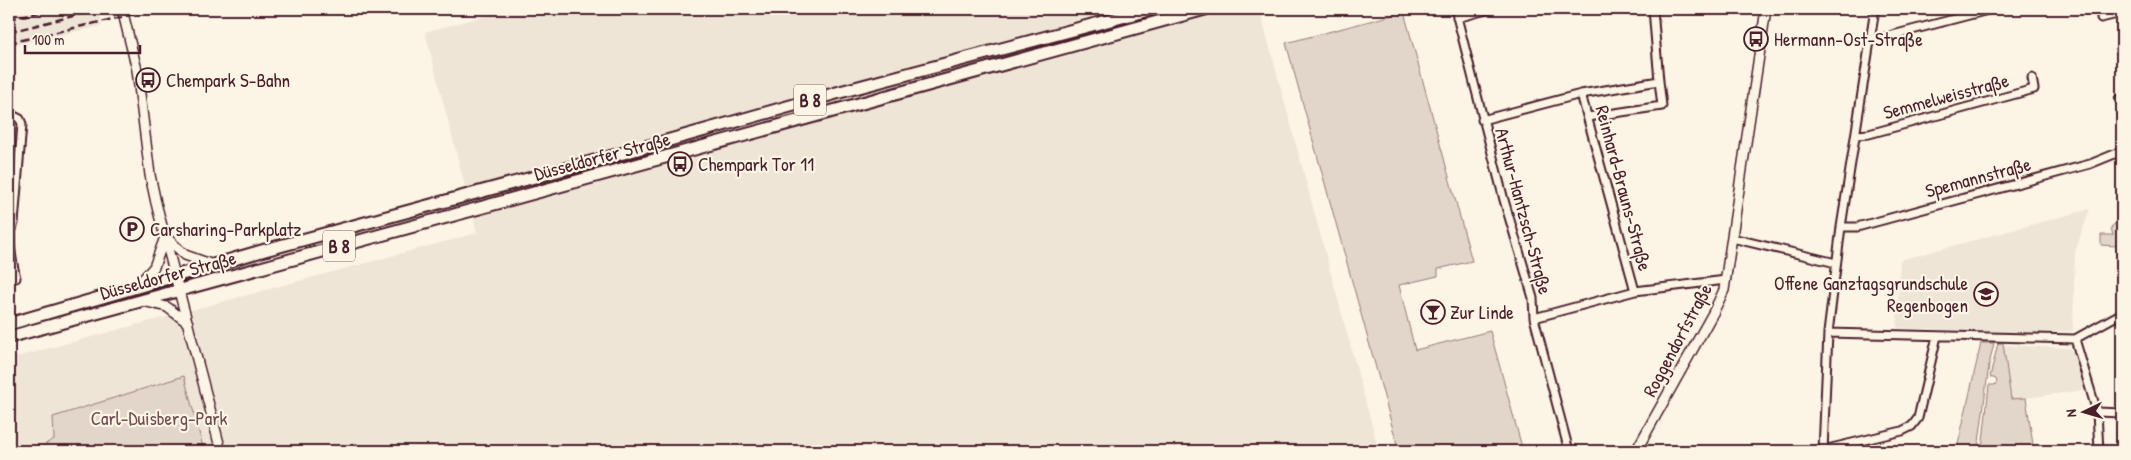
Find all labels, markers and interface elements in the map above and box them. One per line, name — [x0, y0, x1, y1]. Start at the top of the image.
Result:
scale bar — [25, 22, 140, 54]
bus stop icon: Hermann-Ost-Straße — [1743, 26, 1769, 52]
place label: Hermann-Ost-Straße — [1774, 26, 1923, 52]
text: 100 m — [32, 29, 65, 50]
bus stop icon: Chempark S-Bahn — [135, 67, 161, 93]
place label: Chempark S-Bahn — [166, 67, 290, 93]
street label: Semmelweisstraße — [1880, 67, 2012, 125]
road number: B 8 — [794, 84, 826, 116]
street label: Reinhard-Brauns-Straße — [1589, 102, 1659, 274]
street label: Düsseldorfer Straße — [531, 125, 673, 187]
street label: Arthur-Hantzsch-Straße — [1489, 125, 1559, 297]
street label: Spemannstraße — [1922, 150, 2034, 204]
bus stop icon: Chempark Tor 11 — [667, 151, 693, 177]
place label: Chempark Tor 11 — [698, 151, 814, 177]
parking icon: Carsharing-Parkplatz — [119, 216, 145, 242]
place label: Carsharing-Parkplatz — [150, 216, 301, 242]
road number: B 8 — [323, 230, 355, 262]
street label: Düsseldorfer Straße — [97, 244, 239, 306]
place label: Offene Ganztagsgrundschule Regenbogen — [1774, 270, 1968, 318]
street label: Roggendorfstraße — [1636, 278, 1718, 401]
school or university icon: Offene Ganztagsgrundschule Regenbogen — [1973, 281, 1999, 307]
bar icon: Zur Linde — [1420, 299, 1446, 325]
place label: Zur Linde — [1450, 299, 1514, 325]
north arrow — [2058, 388, 2108, 438]
park label: Carl-Duisberg-Park — [91, 405, 227, 431]
text: N — [2061, 408, 2080, 418]

